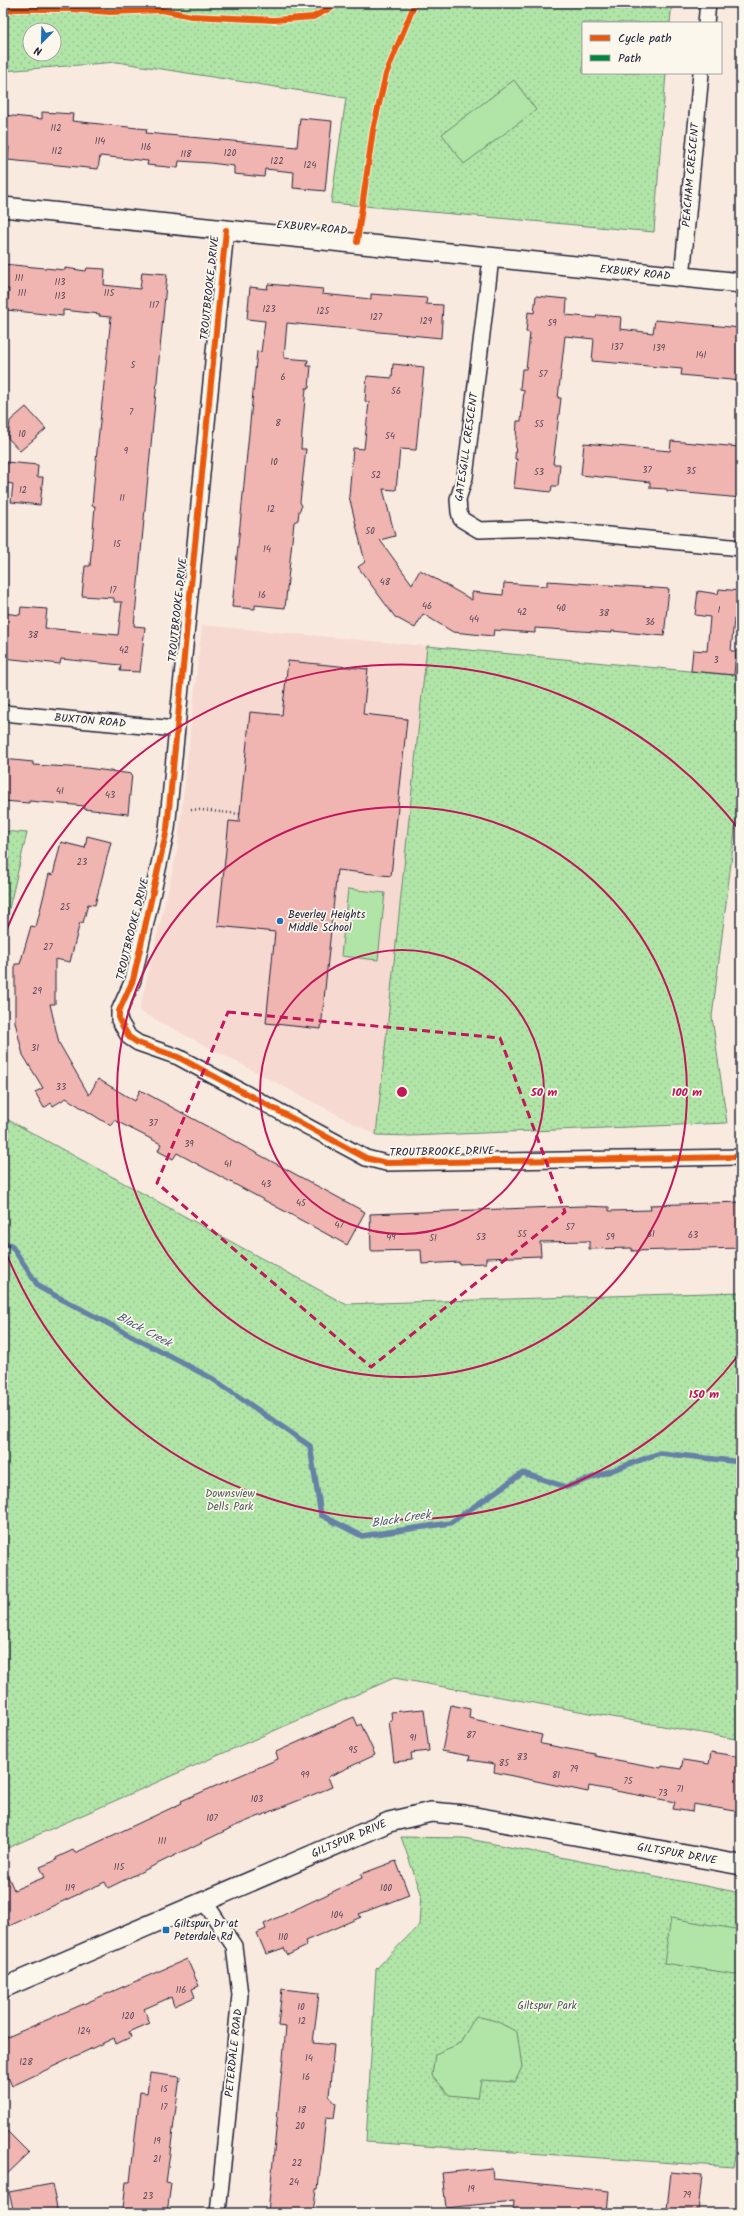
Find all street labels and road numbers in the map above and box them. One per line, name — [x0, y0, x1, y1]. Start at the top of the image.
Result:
street label: PEACHAM CRESCENT — [677, 121, 705, 228]
street label: EXBURY ROAD — [276, 216, 348, 240]
street label: TROUTBROOKE DRIVE — [196, 234, 224, 341]
street label: EXBURY ROAD — [599, 260, 671, 286]
street label: GATESGILL CRESCENT — [450, 390, 484, 503]
street label: TROUTBROOKE DRIVE — [164, 556, 192, 663]
street label: BUXTON ROAD — [53, 709, 127, 733]
street label: TROUTBROOKE DRIVE — [112, 875, 155, 982]
street label: TROUTBROOKE DRIVE — [389, 1142, 495, 1162]
street label: GILTSPUR DRIVE — [308, 1815, 390, 1863]
street label: GILTSPUR DRIVE — [636, 1838, 719, 1870]
street label: PETERDALE ROAD — [220, 2008, 248, 2098]

